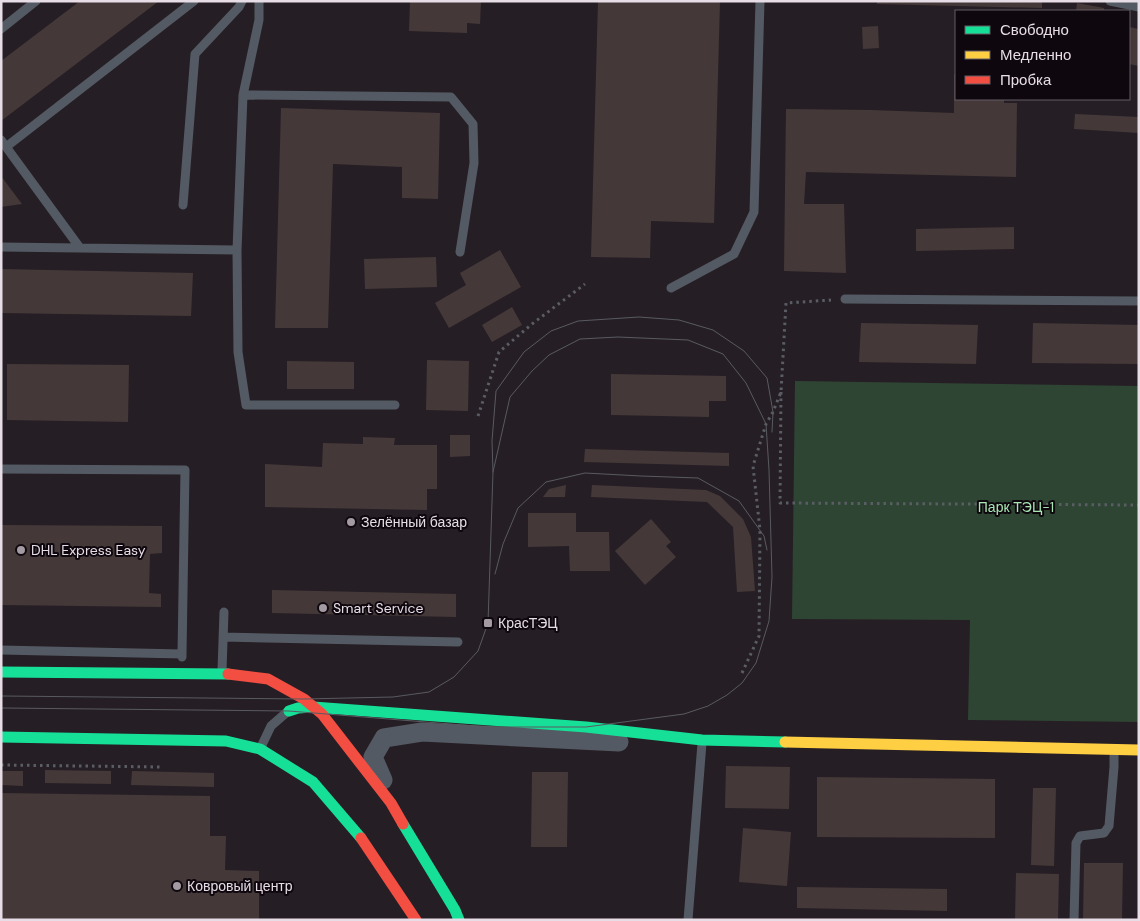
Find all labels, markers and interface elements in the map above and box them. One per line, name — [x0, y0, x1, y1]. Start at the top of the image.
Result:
legend — [955, 10, 1130, 100]
text: Свободно — [1000, 20, 1069, 40]
text: Медленно — [1000, 45, 1071, 65]
text: Пробка — [1000, 70, 1052, 90]
park label: Парк ТЭЦ-1 — [978, 498, 1054, 516]
place label: Зелённый базар — [361, 513, 467, 531]
marker: Зелённый базар — [345, 516, 357, 528]
place label: DHL Express Easy — [31, 541, 146, 559]
marker: DHL Express Easy — [15, 544, 27, 556]
place label: Smart Service — [333, 599, 424, 617]
marker: Smart Service — [317, 602, 329, 614]
place label: КрасТЭЦ — [498, 614, 558, 632]
marker: КрасТЭЦ — [482, 617, 494, 629]
place label: Ковровый центр — [187, 877, 293, 895]
marker: Ковровый центр — [171, 880, 183, 892]

